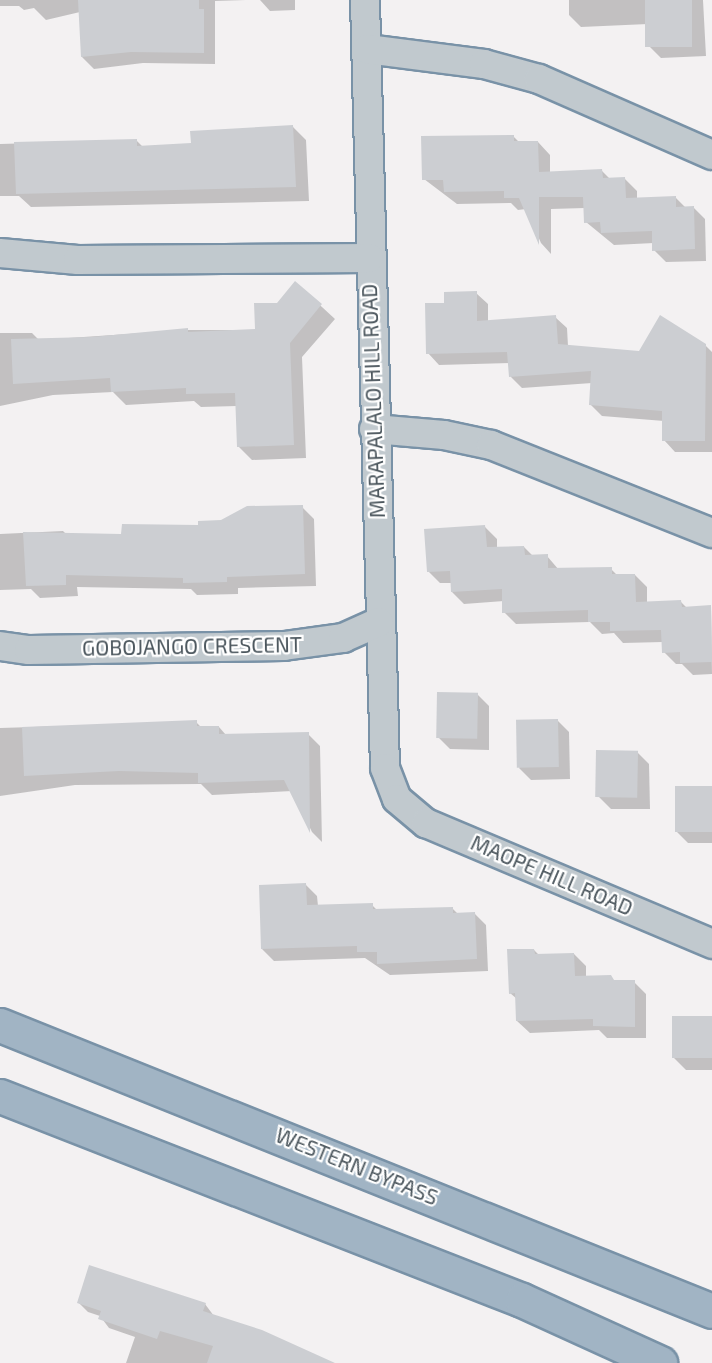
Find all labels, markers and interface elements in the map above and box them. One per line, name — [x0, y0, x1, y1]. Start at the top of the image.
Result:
street label: MARAPALALO HILL ROAD — [356, 283, 390, 519]
street label: GOBOJANGO CRESCENT — [82, 631, 302, 661]
street label: MAOPE HILL ROAD — [467, 829, 637, 921]
street label: WESTERN BYPASS — [272, 1122, 442, 1210]

